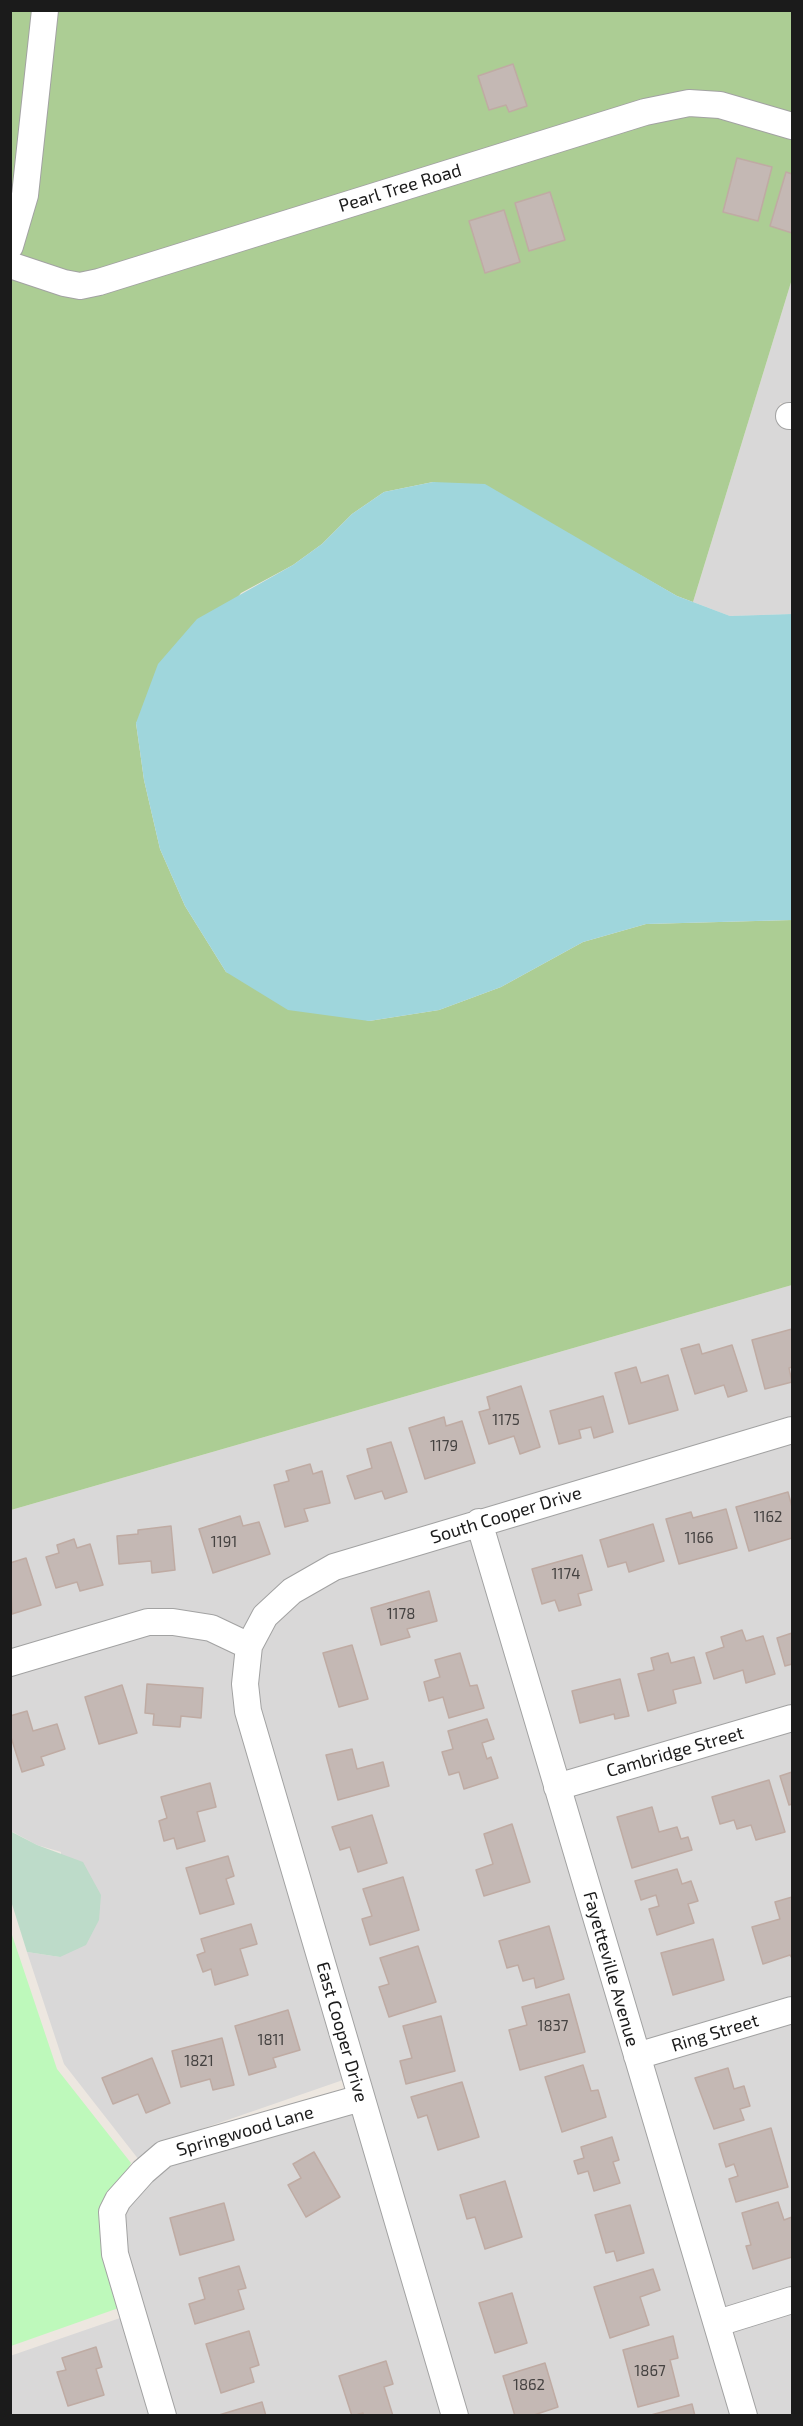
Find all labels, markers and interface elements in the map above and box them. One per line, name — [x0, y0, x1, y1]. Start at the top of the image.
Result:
street label: Pearl Tree Road — [336, 159, 464, 217]
house number: 1175 — [492, 1411, 520, 1429]
house number: 1179 — [430, 1437, 458, 1455]
street label: South Cooper Drive — [428, 1482, 584, 1548]
house number: 1162 — [754, 1508, 782, 1526]
house number: 1166 — [684, 1529, 714, 1547]
house number: 1191 — [211, 1533, 237, 1551]
house number: 1174 — [552, 1565, 580, 1583]
house number: 1178 — [387, 1605, 415, 1623]
street label: Cambridge Street — [604, 1722, 746, 1782]
street label: Fayetteville Avenue — [579, 1889, 643, 2049]
street label: East Cooper Drive — [312, 1959, 372, 2105]
street label: Ring Street — [669, 2009, 761, 2057]
house number: 1837 — [537, 2017, 569, 2035]
house number: 1811 — [257, 2031, 285, 2049]
house number: 1821 — [184, 2052, 214, 2070]
street label: Springwood Lane — [174, 2101, 316, 2161]
house number: 1867 — [634, 2362, 666, 2380]
house number: 1862 — [513, 2376, 545, 2394]

